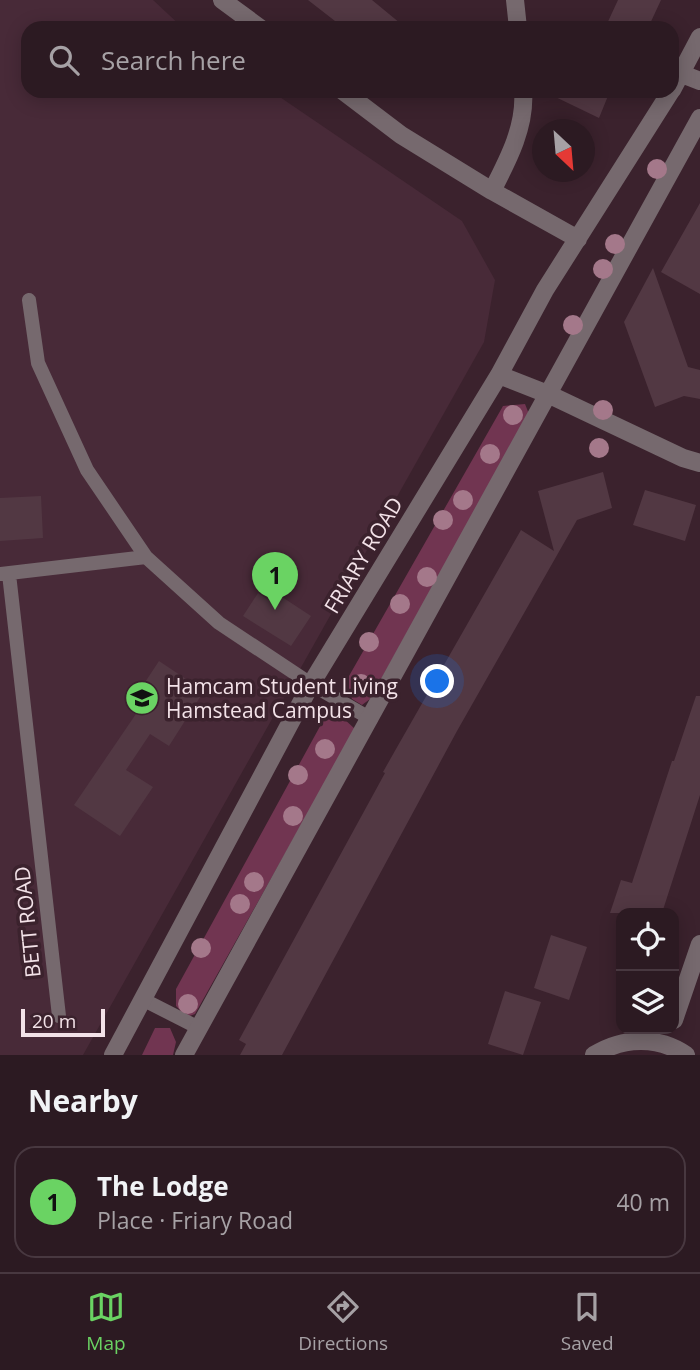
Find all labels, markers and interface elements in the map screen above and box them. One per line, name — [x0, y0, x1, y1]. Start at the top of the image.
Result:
search box — [21, 21, 679, 98]
icon: search — [45, 41, 83, 79]
text: Search here — [101, 42, 246, 78]
north arrow — [532, 119, 595, 182]
street label: FRIARY ROAD — [317, 492, 409, 618]
pin: 1 — [252, 552, 298, 610]
your location — [420, 664, 454, 698]
place label: Hamcam Student Living Hamstead Campus — [166, 672, 398, 724]
school or university icon: Hamcam Student Living Hamstead Campus — [123, 679, 161, 717]
street label: BETT ROAD — [7, 865, 47, 979]
map controls — [616, 908, 679, 1034]
button: locate — [616, 908, 679, 971]
button: layers — [616, 971, 679, 1034]
scale bar — [21, 1006, 105, 1038]
text: 20 m — [32, 1008, 76, 1034]
text: Nearby — [28, 1080, 138, 1121]
text: The Lodge — [97, 1168, 229, 1204]
text: 1 — [46, 1186, 60, 1218]
text: 40 m — [616, 1186, 670, 1218]
text: Place · Friary Road — [97, 1204, 293, 1236]
tab: Map — [86, 1288, 126, 1356]
tab: Directions — [298, 1288, 388, 1356]
tab: Saved — [561, 1288, 614, 1356]

